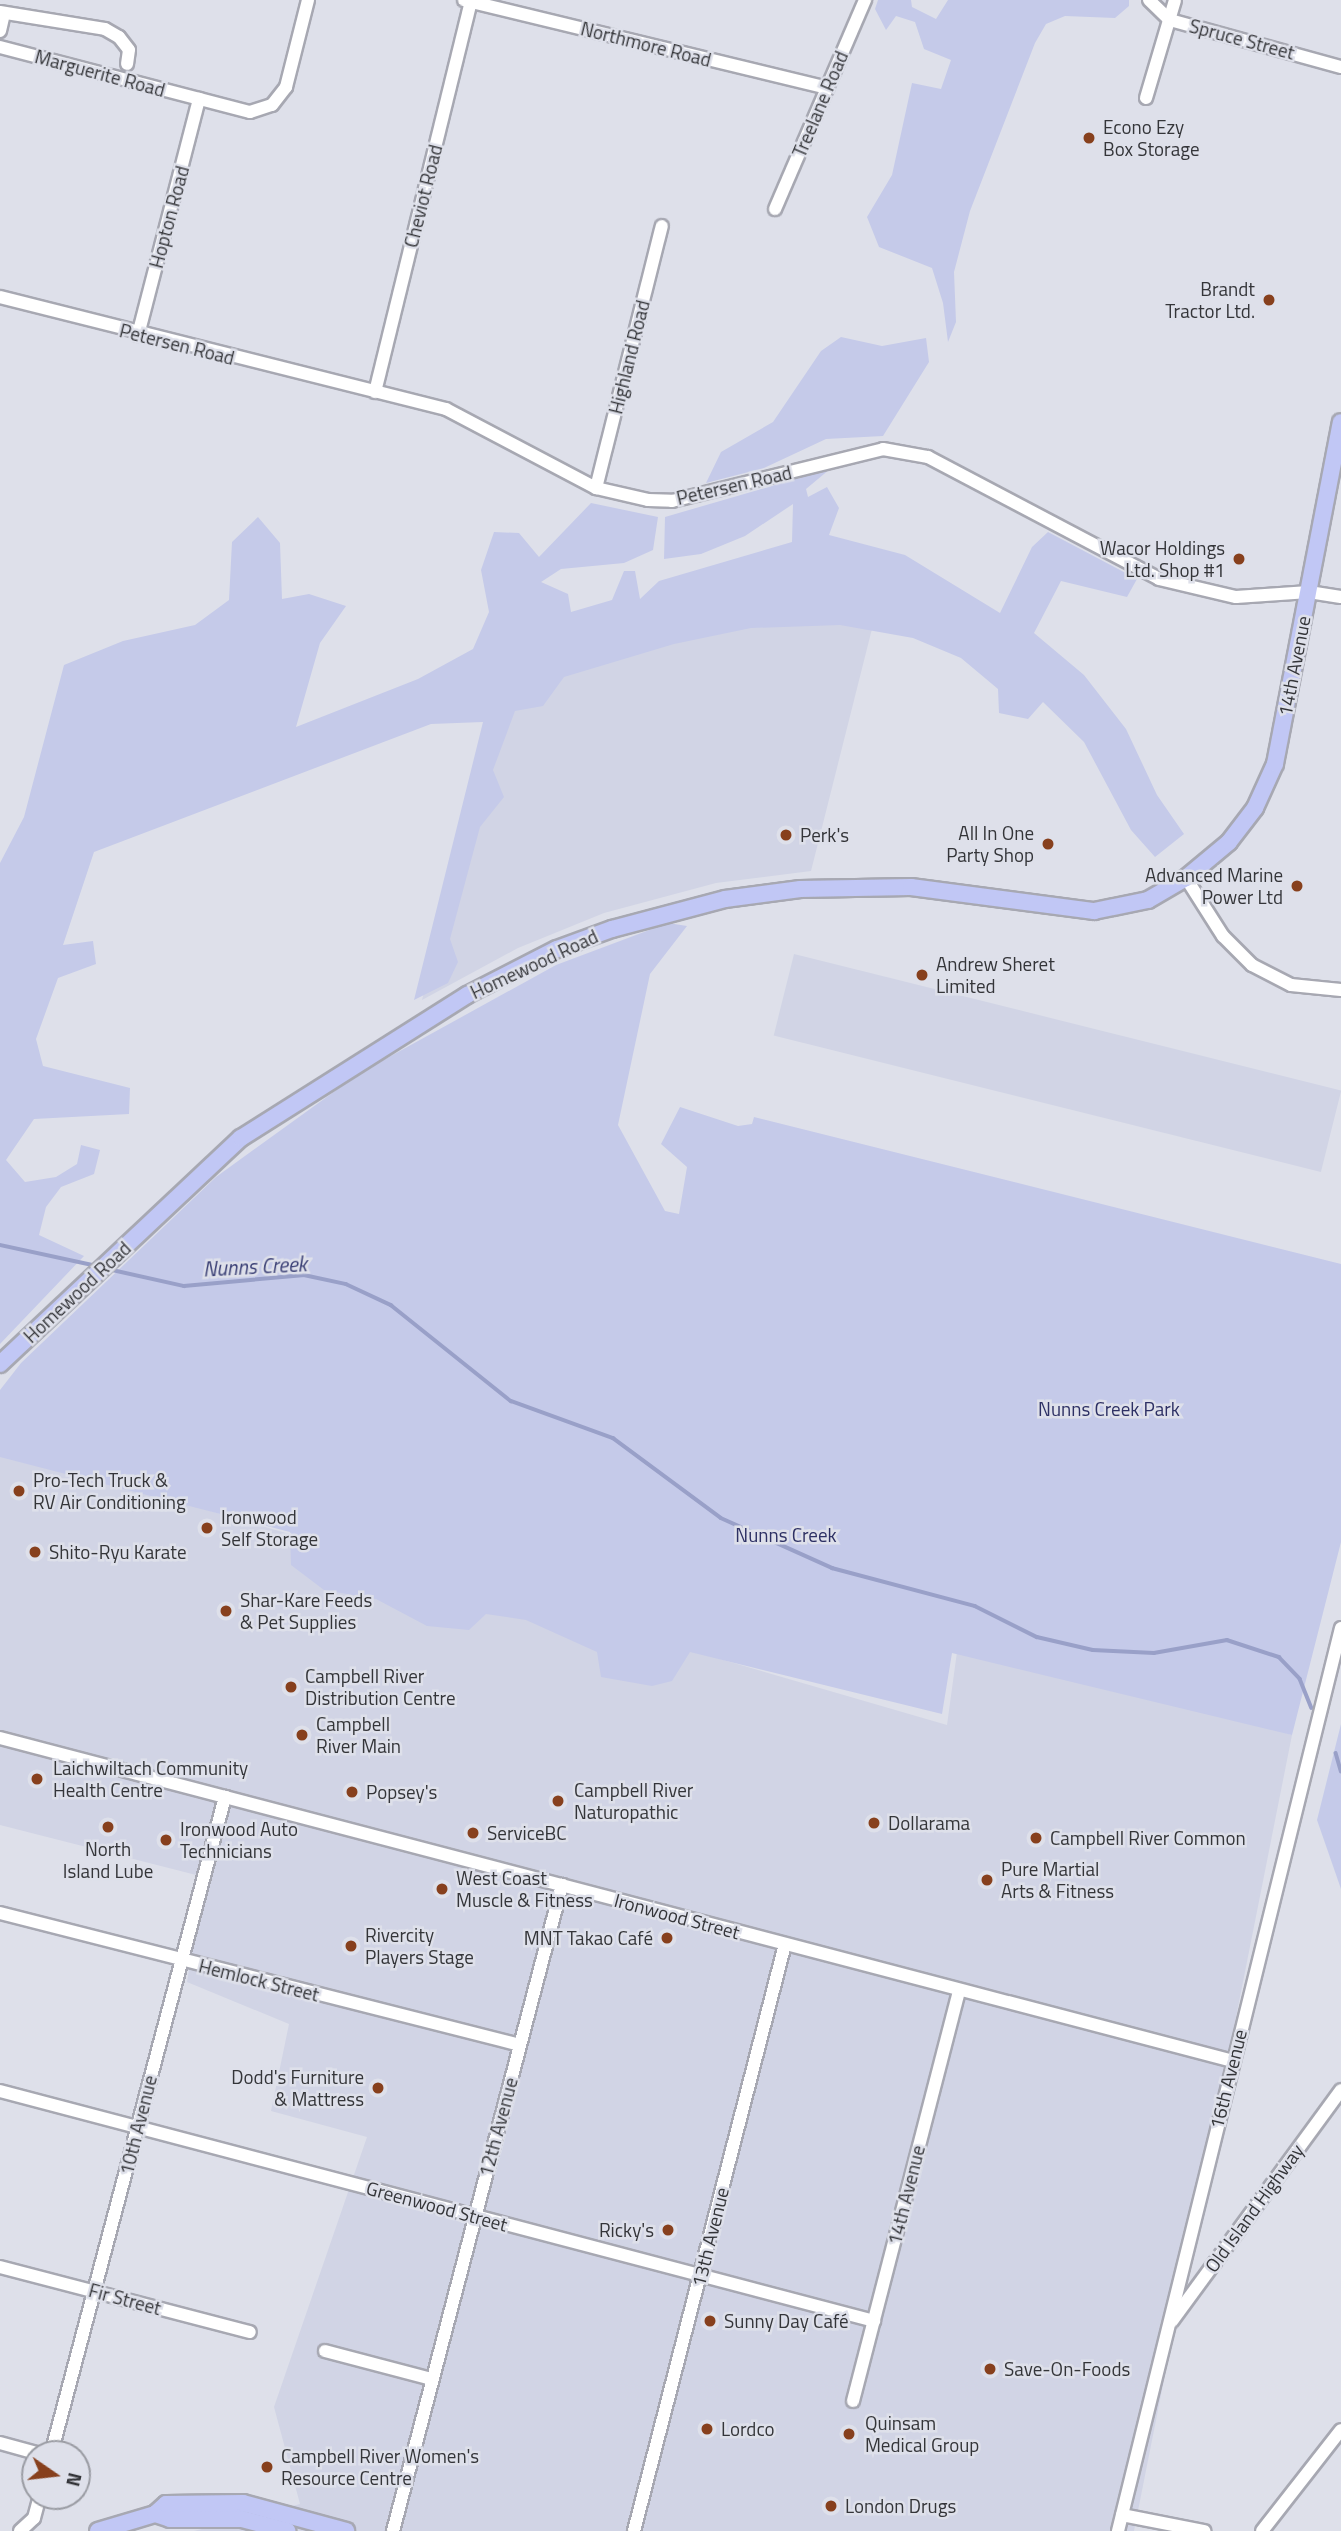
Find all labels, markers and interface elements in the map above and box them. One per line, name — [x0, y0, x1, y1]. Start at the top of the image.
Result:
street label: Spruce Street — [1187, 14, 1297, 64]
street label: Northmore Road — [579, 17, 713, 71]
street label: Marguerite Road — [32, 45, 168, 101]
street label: Treelane Road — [787, 48, 853, 160]
place label: Econo Ezy Box Storage — [1103, 116, 1200, 160]
marker: Econo Ezy Box Storage — [1081, 130, 1097, 146]
street label: Cheviot Road — [399, 142, 447, 250]
street label: Hopton Road — [144, 163, 194, 271]
place label: Brandt Tractor Ltd. — [1165, 278, 1255, 322]
marker: Brandt Tractor Ltd. — [1261, 292, 1277, 308]
street label: Highland Road — [604, 298, 654, 416]
street label: Petersen Road — [117, 319, 237, 369]
street label: Petersen Road — [674, 461, 794, 509]
place label: Wacor Holdings Ltd. Shop #1 — [1100, 537, 1225, 581]
marker: Wacor Holdings Ltd. Shop #1 — [1231, 551, 1247, 567]
street label: 14th Avenue — [1273, 614, 1315, 718]
place label: All In One Party Shop — [946, 822, 1034, 866]
place label: Perk's — [800, 824, 849, 846]
marker: Perk's — [778, 827, 794, 843]
marker: All In One Party Shop — [1040, 836, 1056, 852]
place label: Advanced Marine Power Ltd — [1145, 864, 1283, 908]
marker: Advanced Marine Power Ltd — [1289, 878, 1305, 894]
street label: Homewood Road — [467, 925, 601, 1003]
place label: Andrew Sheret Limited — [936, 953, 1055, 997]
marker: Andrew Sheret Limited — [914, 967, 930, 983]
street label: Homewood Road — [19, 1237, 135, 1347]
water label: Nunns Creek — [202, 1251, 308, 1281]
park label: Nunns Creek Park — [1038, 1398, 1180, 1420]
place label: Pro-Tech Truck & RV Air Conditioning — [33, 1469, 186, 1513]
marker: Pro-Tech Truck & RV Air Conditioning — [11, 1483, 27, 1499]
place label: Ironwood Self Storage — [221, 1506, 318, 1550]
marker: Ironwood Self Storage — [199, 1520, 215, 1536]
park label: Nunns Creek — [735, 1524, 837, 1546]
place label: Shito-Ryu Karate — [49, 1541, 187, 1563]
marker: Shito-Ryu Karate — [27, 1544, 43, 1560]
place label: Shar-Kare Feeds & Pet Supplies — [240, 1589, 372, 1633]
marker: Shar-Kare Feeds & Pet Supplies — [218, 1603, 234, 1619]
place label: Campbell River Distribution Centre — [305, 1665, 456, 1709]
marker: Campbell River Distribution Centre — [283, 1679, 299, 1695]
place label: Campbell River Main — [316, 1713, 401, 1757]
marker: Campbell River Main — [294, 1727, 310, 1743]
place label: Laichwiltach Community Health Centre — [53, 1757, 248, 1801]
marker: Laichwiltach Community Health Centre — [27, 1769, 47, 1789]
place label: Campbell River Naturopathic — [574, 1779, 693, 1823]
place label: Popsey's — [366, 1781, 437, 1803]
marker: Popsey's — [344, 1784, 360, 1800]
marker: Campbell River Naturopathic — [548, 1791, 568, 1811]
place label: Dollarama — [888, 1812, 970, 1834]
marker: Dollarama — [866, 1815, 882, 1831]
place label: Ironwood Auto Technicians — [180, 1818, 298, 1862]
marker: North Island Lube — [100, 1819, 116, 1835]
place label: ServiceBC — [487, 1822, 567, 1844]
marker: ServiceBC — [465, 1825, 481, 1841]
place label: Campbell River Common — [1050, 1827, 1246, 1849]
marker: Campbell River Common — [1028, 1830, 1044, 1846]
marker: Ironwood Auto Technicians — [158, 1832, 174, 1848]
place label: North Island Lube — [63, 1838, 153, 1882]
place label: Pure Martial Arts & Fitness — [1001, 1858, 1114, 1902]
place label: West Coast Muscle & Fitness — [456, 1867, 593, 1911]
marker: Pure Martial Arts & Fitness — [979, 1872, 995, 1888]
marker: West Coast Muscle & Fitness — [434, 1881, 450, 1897]
street label: Ironwood Street — [612, 1888, 742, 1944]
place label: Rivercity Players Stage — [365, 1924, 474, 1968]
place label: MNT Takao Café — [524, 1927, 653, 1949]
marker: MNT Takao Café — [659, 1930, 675, 1946]
marker: Rivercity Players Stage — [343, 1938, 359, 1954]
street label: Hemlock Street — [196, 1954, 322, 2006]
street label: 16th Avenue — [1205, 2027, 1251, 2131]
place label: Dodd's Furniture & Mattress — [231, 2066, 364, 2110]
street label: 10th Avenue — [115, 2073, 161, 2177]
street label: 12th Avenue — [474, 2075, 522, 2179]
marker: Dodd's Furniture & Mattress — [370, 2080, 386, 2096]
street label: Old Island Highway — [1200, 2139, 1308, 2277]
street label: 14th Avenue — [883, 2143, 929, 2247]
street label: Greenwood Street — [364, 2176, 510, 2236]
street label: 13th Avenue — [687, 2185, 733, 2289]
place label: Ricky's — [599, 2219, 654, 2241]
marker: Ricky's — [660, 2222, 676, 2238]
street label: Fir Street — [86, 2278, 164, 2320]
place label: Sunny Day Café — [724, 2310, 849, 2332]
marker: Sunny Day Café — [702, 2313, 718, 2329]
place label: Save-On-Foods — [1004, 2358, 1130, 2380]
marker: Save-On-Foods — [982, 2361, 998, 2377]
place label: Quinsam Medical Group — [865, 2412, 979, 2456]
place label: Lordco — [721, 2418, 775, 2440]
marker: Lordco — [699, 2421, 715, 2437]
marker: Quinsam Medical Group — [839, 2424, 859, 2444]
north arrow — [21, 2440, 91, 2510]
place label: Campbell River Women's Resource Centre — [281, 2445, 479, 2489]
marker: Campbell River Women's Resource Centre — [259, 2459, 275, 2475]
text: N — [59, 2470, 91, 2490]
place label: London Drugs — [845, 2495, 956, 2517]
marker: London Drugs — [823, 2498, 839, 2514]

